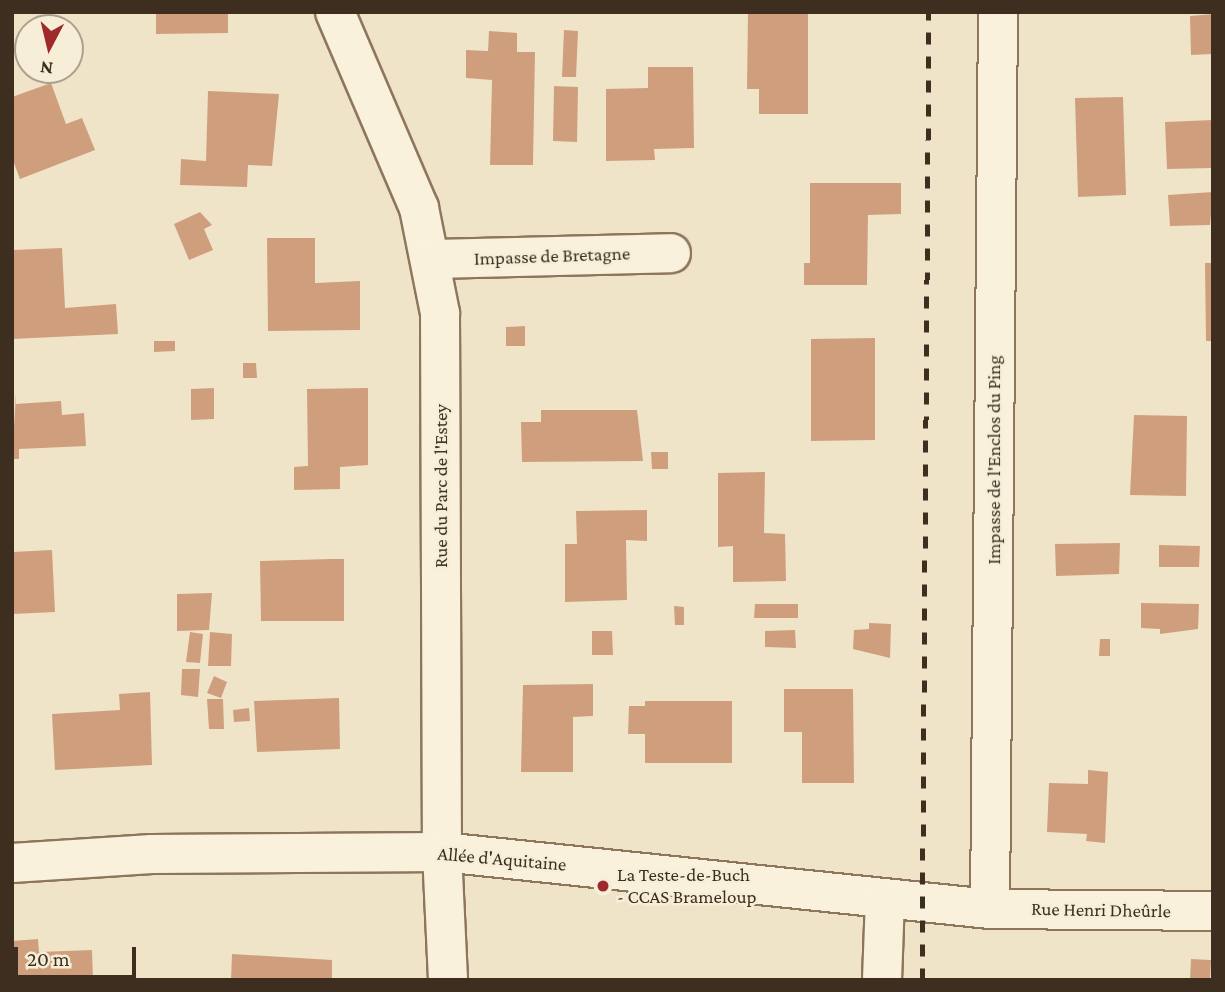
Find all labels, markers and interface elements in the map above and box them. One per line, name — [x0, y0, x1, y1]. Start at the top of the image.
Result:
north arrow — [14, 14, 84, 84]
text: N — [39, 57, 54, 80]
street label: Impasse de Bretagne — [473, 242, 631, 270]
street label: Impasse de l'Enclos du Ping — [983, 355, 1005, 565]
street label: Rue du Parc de l'Estey — [430, 404, 452, 568]
street label: Allée d'Aquitaine — [437, 842, 567, 876]
place label: La Teste-de-Buch - CCAS Brameloup — [617, 864, 756, 908]
marker: La Teste-de-Buch - CCAS Brameloup — [595, 878, 611, 894]
street label: Rue Henri Dheûrle — [1031, 897, 1171, 923]
scale bar — [18, 932, 140, 976]
text: 20 m — [27, 947, 70, 971]

